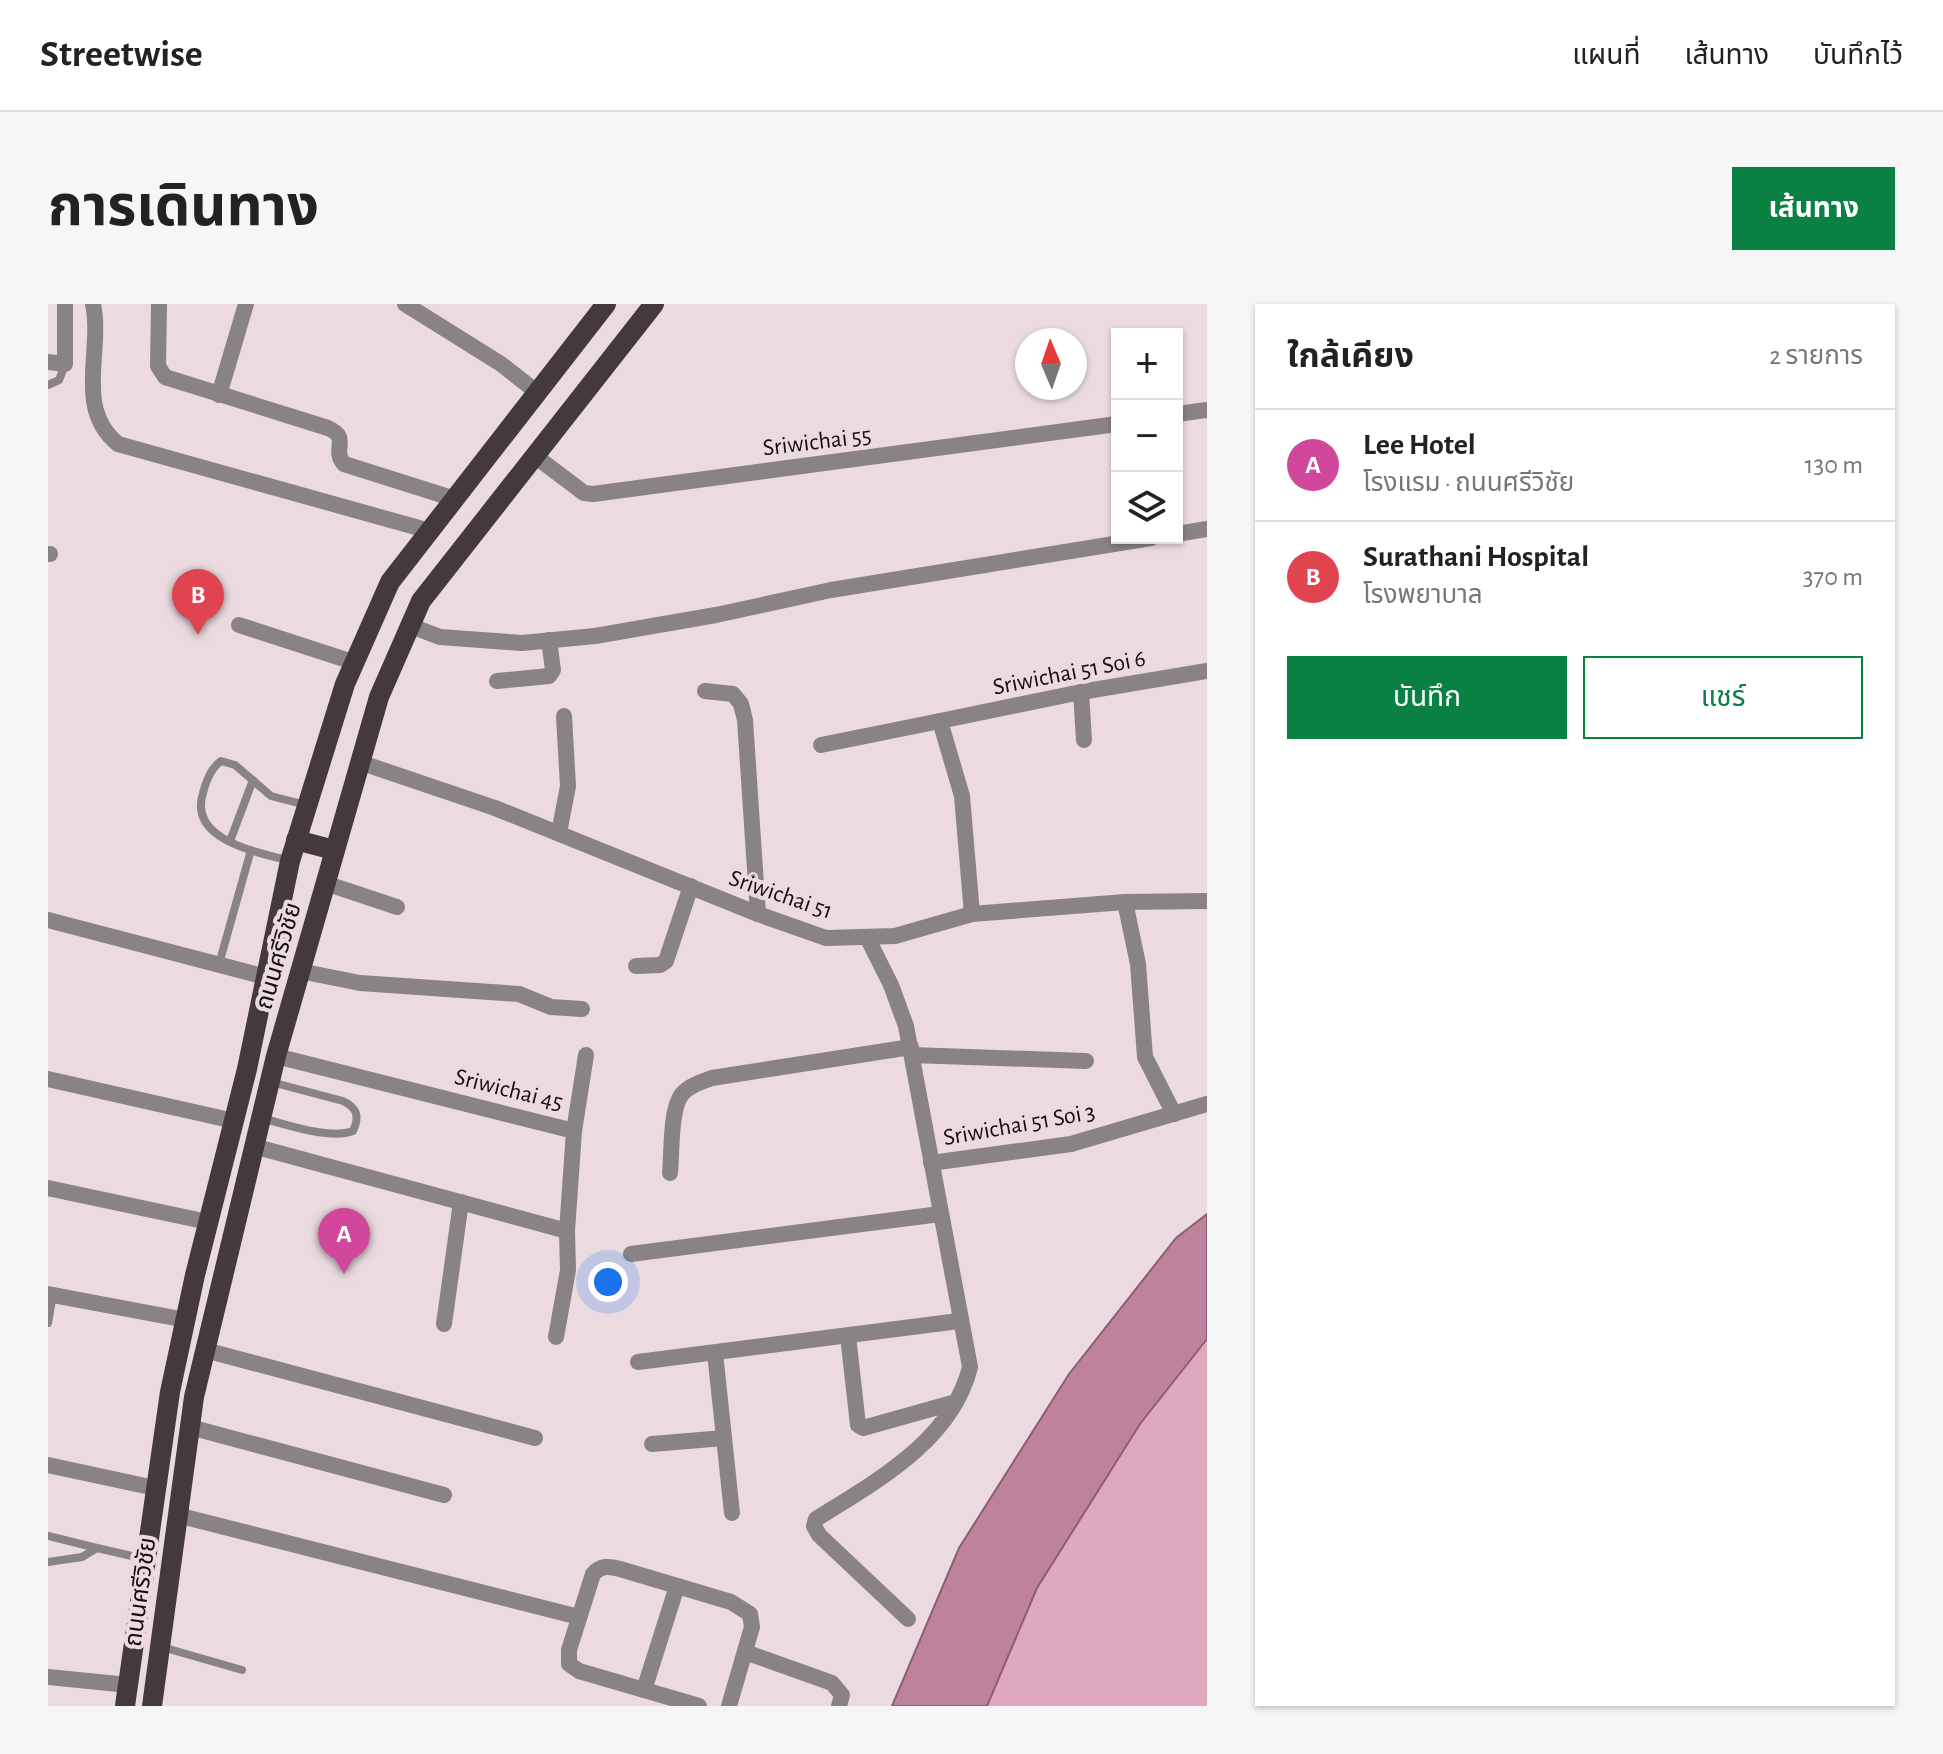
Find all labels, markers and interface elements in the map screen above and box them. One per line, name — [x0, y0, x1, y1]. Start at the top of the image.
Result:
text: Streetwise — [40, 36, 203, 74]
text: แผนที่ — [1572, 42, 1640, 70]
text: เส้นทาง — [1684, 42, 1769, 70]
text: บันทึกไว้ — [1813, 42, 1903, 70]
button: เส้นทาง — [1732, 167, 1895, 250]
text: การเดินทาง — [48, 180, 319, 236]
north arrow — [1015, 328, 1087, 400]
map controls — [1111, 328, 1183, 544]
button: + — [1111, 328, 1183, 400]
text: ใกล้เคียง — [1287, 340, 1414, 374]
text: 2 รายการ — [1769, 343, 1863, 369]
button: − — [1111, 400, 1183, 472]
street label: Sriwichai 55 — [761, 423, 873, 461]
text: Lee Hotel — [1363, 430, 1476, 460]
text: A — [1305, 452, 1321, 478]
text: 130 m — [1805, 452, 1863, 478]
text: โรงแรม · ถนนศรีวิชัย — [1363, 470, 1574, 496]
button: layers — [1111, 472, 1183, 544]
text: Surathani Hospital — [1363, 542, 1589, 572]
text: B — [1305, 564, 1321, 590]
text: 370 m — [1803, 564, 1863, 590]
pin: B — [172, 569, 224, 635]
text: โรงพยาบาล — [1363, 582, 1483, 608]
street label: Sriwichai 51 Soi 6 — [991, 646, 1148, 700]
button: บันทึก — [1287, 656, 1567, 739]
button: แชร์ — [1583, 656, 1863, 739]
street label: Sriwichai 51 — [726, 866, 835, 924]
street label: ถนนศรีวิชัย — [251, 900, 306, 1012]
street label: Sriwichai 45 — [452, 1065, 565, 1115]
street label: Sriwichai 51 Soi 3 — [941, 1100, 1097, 1150]
pin: A — [318, 1208, 370, 1274]
your location — [588, 1262, 628, 1302]
street label: ถนนศรีวิชัย — [120, 1536, 161, 1648]

